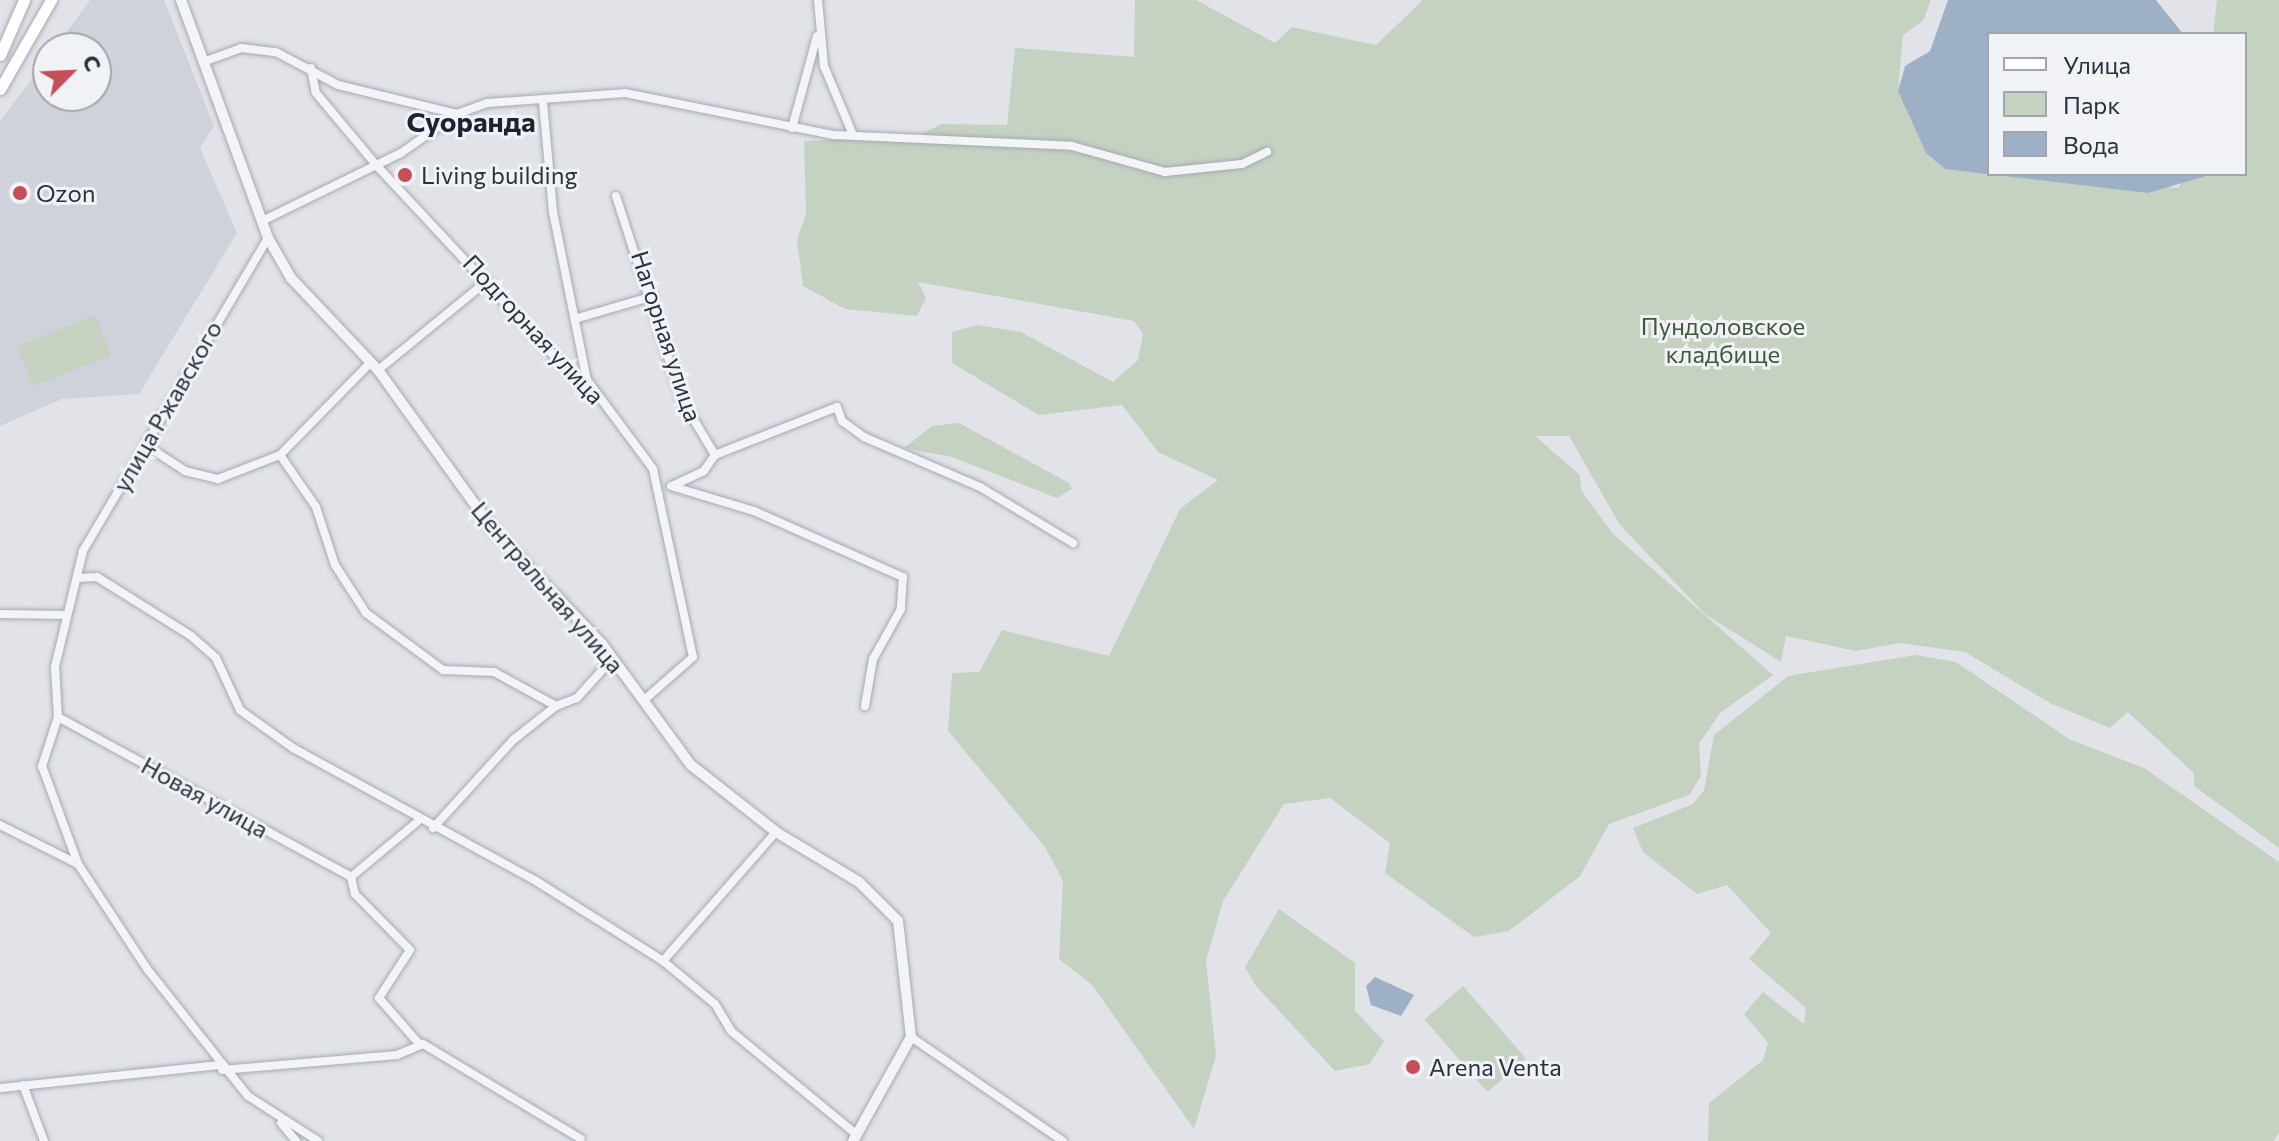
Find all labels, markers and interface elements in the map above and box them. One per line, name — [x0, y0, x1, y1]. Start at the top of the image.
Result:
north arrow — [32, 32, 112, 112]
legend — [1987, 32, 2247, 176]
text: С — [77, 50, 108, 75]
text: Улица — [2063, 50, 2131, 79]
text: Парк — [2063, 90, 2120, 119]
district label: Суоранда — [406, 104, 536, 138]
text: Вода — [2063, 130, 2119, 159]
place label: Living building — [421, 161, 577, 189]
marker: Living building — [396, 166, 414, 184]
place label: Ozon — [36, 179, 96, 207]
marker: Ozon — [11, 184, 29, 202]
street label: Нагорная улица — [626, 247, 708, 425]
street label: Подгорная улица — [457, 248, 611, 410]
park label: Пундоловское кладбище — [1641, 312, 1805, 368]
street label: улица Ржавского — [106, 315, 228, 497]
street label: Центральная улица — [466, 495, 630, 679]
street label: Новая улица — [137, 750, 273, 844]
place label: Arena Venta — [1429, 1053, 1562, 1081]
marker: Arena Venta — [1404, 1058, 1422, 1076]

